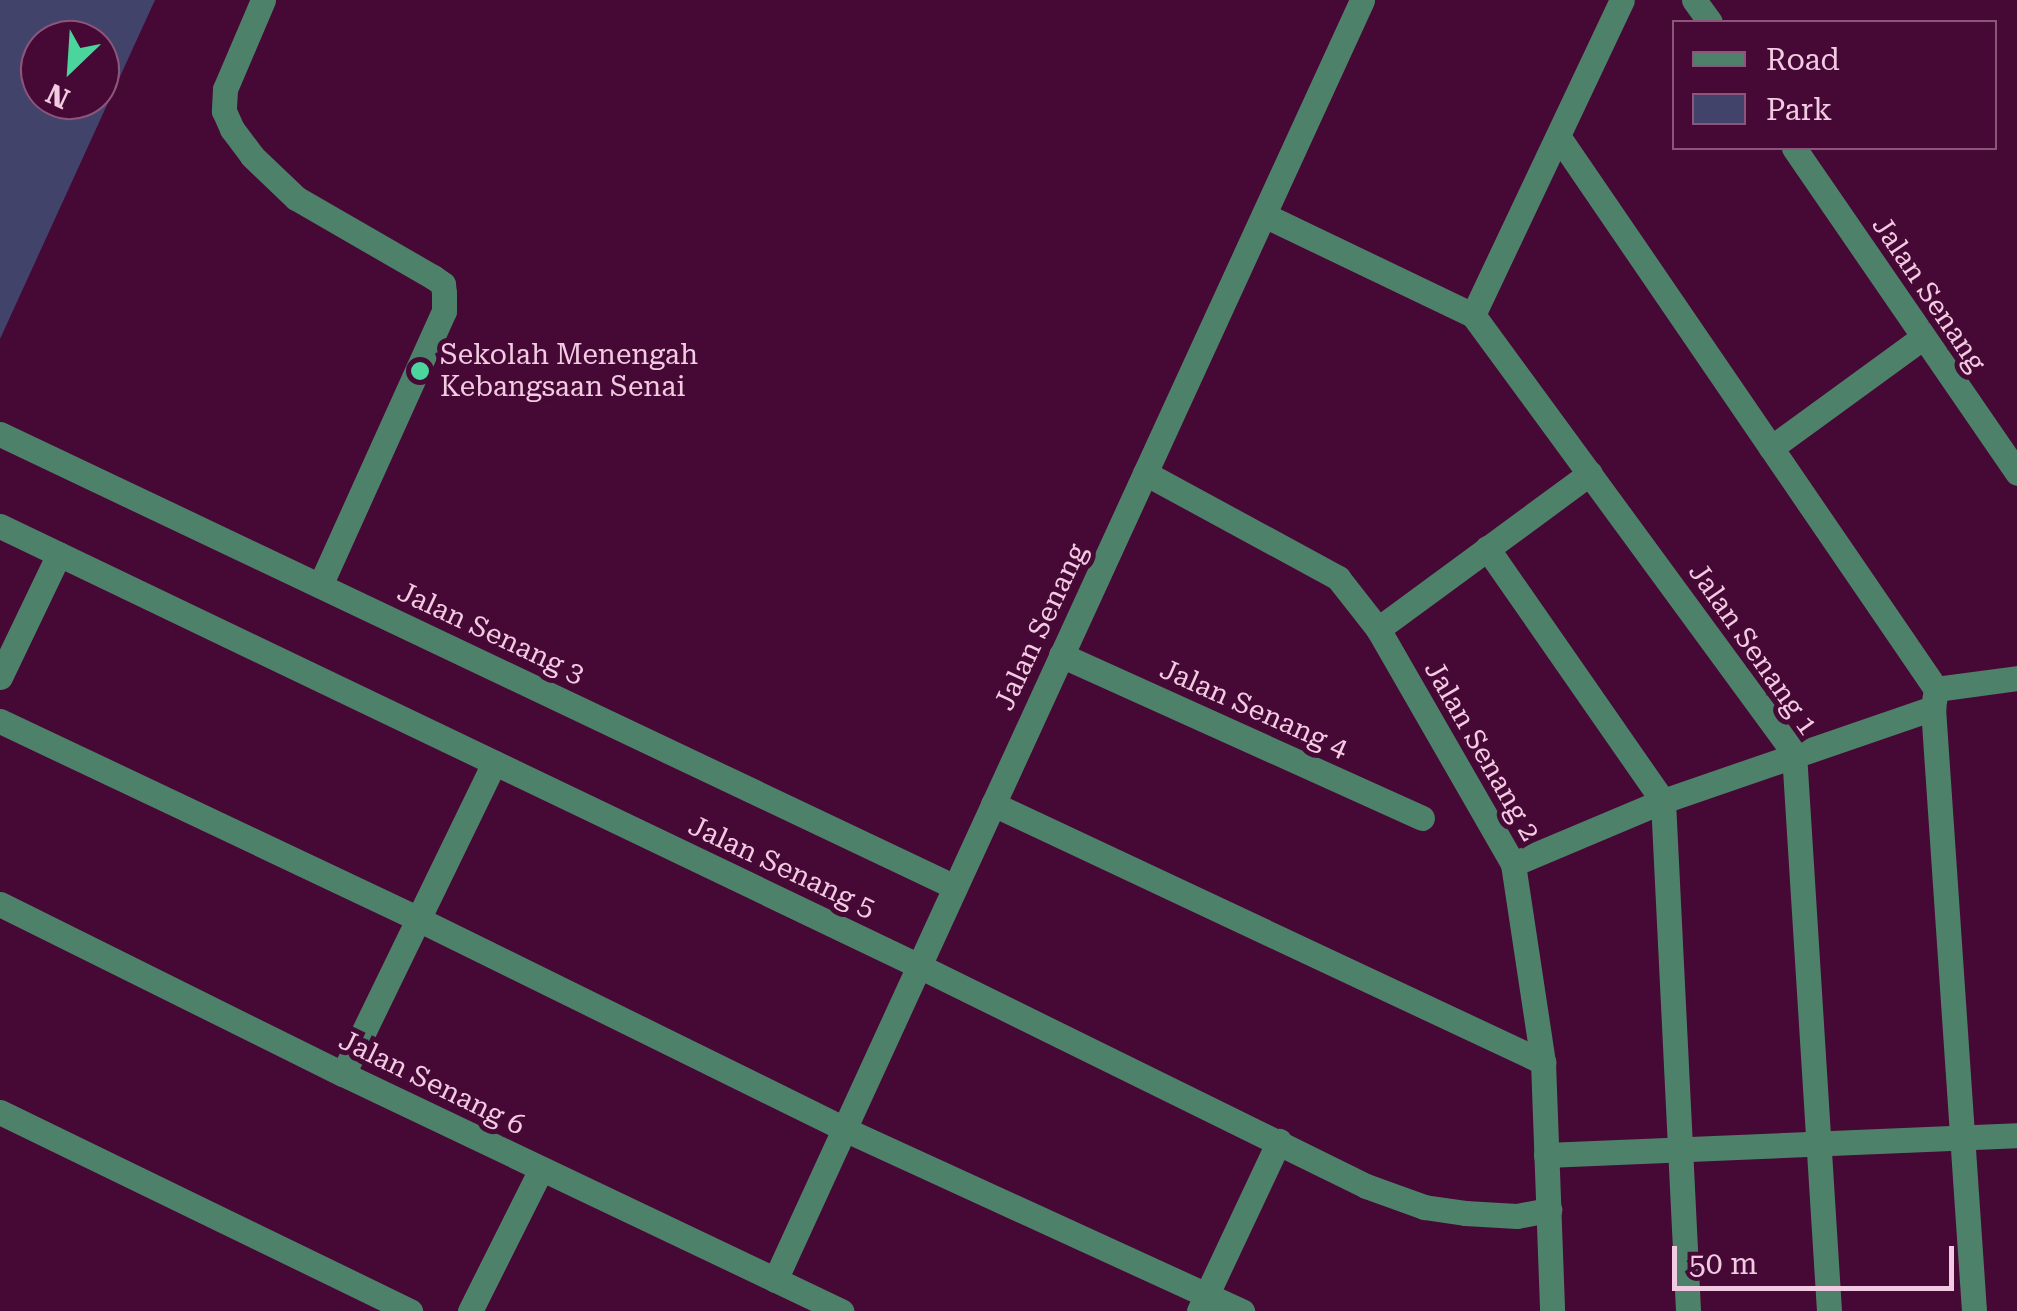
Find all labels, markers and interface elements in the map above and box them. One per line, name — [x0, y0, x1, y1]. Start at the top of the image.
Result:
north arrow — [20, 20, 120, 120]
legend — [1672, 20, 1997, 150]
text: Road — [1766, 42, 1840, 77]
text: N — [41, 76, 75, 115]
text: Park — [1766, 92, 1832, 127]
street label: Jalan Senang — [1865, 210, 1993, 378]
place label: Sekolah Menengah Kebangsaan Senai — [440, 338, 698, 404]
marker: Sekolah Menengah Kebangsaan Senai — [409, 360, 431, 382]
street label: Jalan Senang — [988, 538, 1094, 716]
street label: Jalan Senang 1 — [1681, 556, 1825, 742]
street label: Jalan Senang 3 — [392, 575, 590, 691]
street label: Jalan Senang 4 — [1155, 652, 1353, 766]
street label: Jalan Senang 2 — [1417, 655, 1547, 847]
street label: Jalan Senang 5 — [683, 809, 881, 925]
street label: Jalan Senang 6 — [334, 1024, 530, 1142]
scale bar — [1677, 1226, 1960, 1288]
text: 50 m — [1689, 1246, 1758, 1281]

